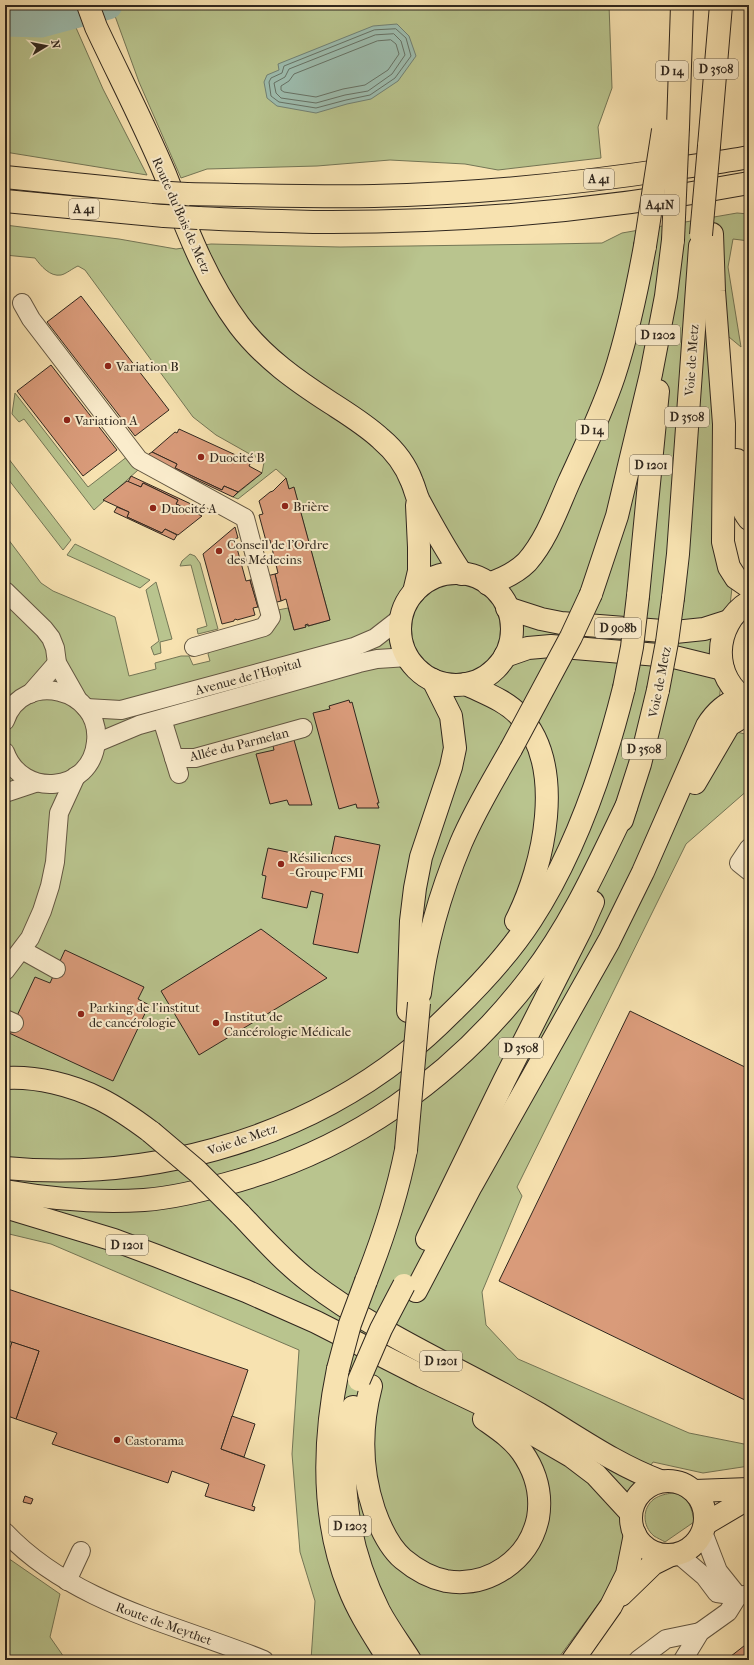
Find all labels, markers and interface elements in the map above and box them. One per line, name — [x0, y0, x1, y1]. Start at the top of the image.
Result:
north arrow — [26, 26, 66, 66]
text: N — [48, 39, 63, 50]
road number: D 3508 — [694, 59, 738, 79]
road number: D 14 — [656, 61, 688, 81]
street label: Route du Bois de Metz — [149, 155, 214, 276]
road number: A 41 — [584, 169, 614, 189]
road number: A41N — [641, 195, 679, 215]
road number: A 41 — [69, 199, 99, 219]
street label: Voie de Metz — [681, 323, 702, 397]
road number: D 1202 — [636, 325, 680, 345]
place label: Variation B — [115, 359, 179, 374]
marker: Variation B — [103, 361, 113, 371]
road number: D 3508 — [665, 407, 709, 427]
place label: Variation A — [74, 413, 138, 428]
marker: Variation A — [62, 415, 72, 425]
road number: D 14 — [576, 420, 608, 440]
place label: Duocité B — [209, 450, 265, 465]
marker: Duocité B — [196, 452, 206, 462]
road number: D 1201 — [630, 455, 672, 475]
place label: Brière — [293, 499, 330, 514]
place label: Duocité A — [161, 501, 217, 516]
marker: Brière — [280, 501, 290, 511]
marker: Duocité A — [148, 503, 158, 513]
place label: Conseil de l'Ordre des Médecins — [227, 537, 329, 567]
marker: Conseil de l'Ordre des Médecins — [214, 546, 224, 556]
road number: D 908b — [595, 618, 641, 638]
street label: Voie de Metz — [645, 645, 674, 720]
street label: Avenue de l'Hopital — [193, 655, 303, 698]
street label: Allée du Parmelan — [187, 725, 291, 764]
road number: D 3508 — [622, 739, 666, 759]
place label: Résiliences - Groupe FMI — [289, 850, 364, 880]
marker: Résiliences - Groupe FMI — [276, 859, 286, 869]
place label: Parking de l'institut de cancérologie — [89, 1000, 200, 1030]
marker: Parking de l'institut de cancérologie — [76, 1009, 86, 1019]
place label: Institut de Cancérologie Médicale — [224, 1009, 352, 1039]
marker: Institut de Cancérologie Médicale — [211, 1018, 221, 1028]
road number: D 3508 — [499, 1038, 543, 1058]
street label: Voie de Metz — [205, 1121, 279, 1159]
road number: D 1201 — [106, 1235, 148, 1255]
road number: D 1201 — [420, 1351, 462, 1371]
place label: Castorama — [125, 1433, 185, 1448]
marker: Castorama — [112, 1435, 122, 1445]
road number: D 1203 — [329, 1516, 371, 1536]
street label: Route de Meythet — [114, 1599, 214, 1648]

